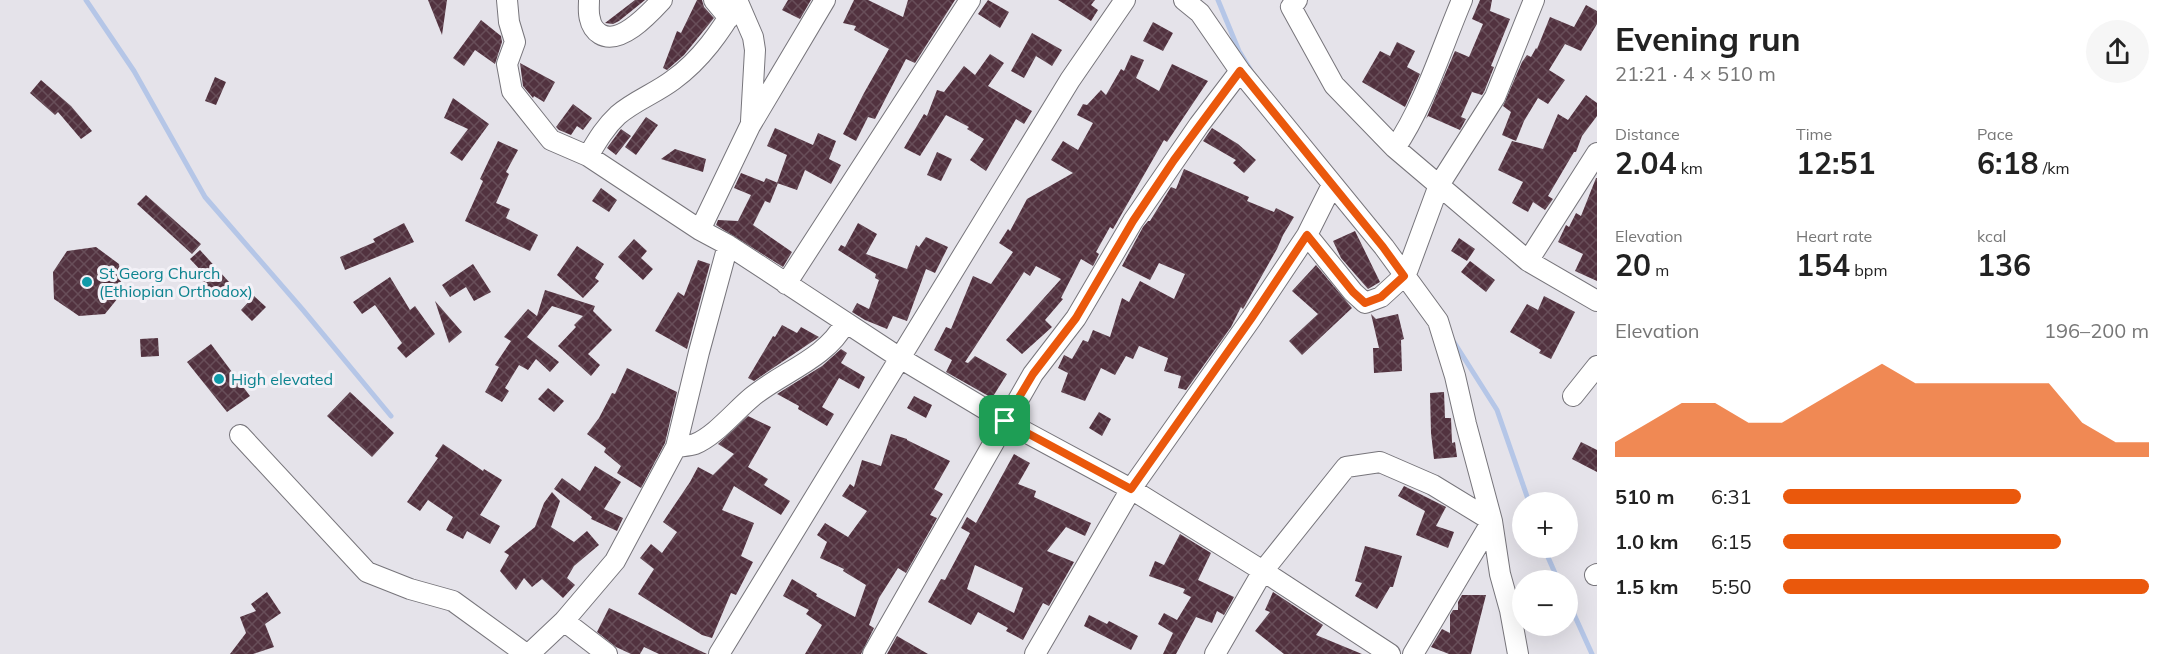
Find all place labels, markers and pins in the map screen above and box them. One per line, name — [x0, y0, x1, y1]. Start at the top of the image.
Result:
place label: St Georg Church (Ethiopian Orthodox) — [99, 263, 253, 301]
marker: St Georg Church (Ethiopian Orthodox) — [80, 275, 94, 289]
place label: High elevated — [231, 369, 333, 389]
marker: High elevated — [212, 372, 226, 386]
pin — [979, 395, 1030, 446]

